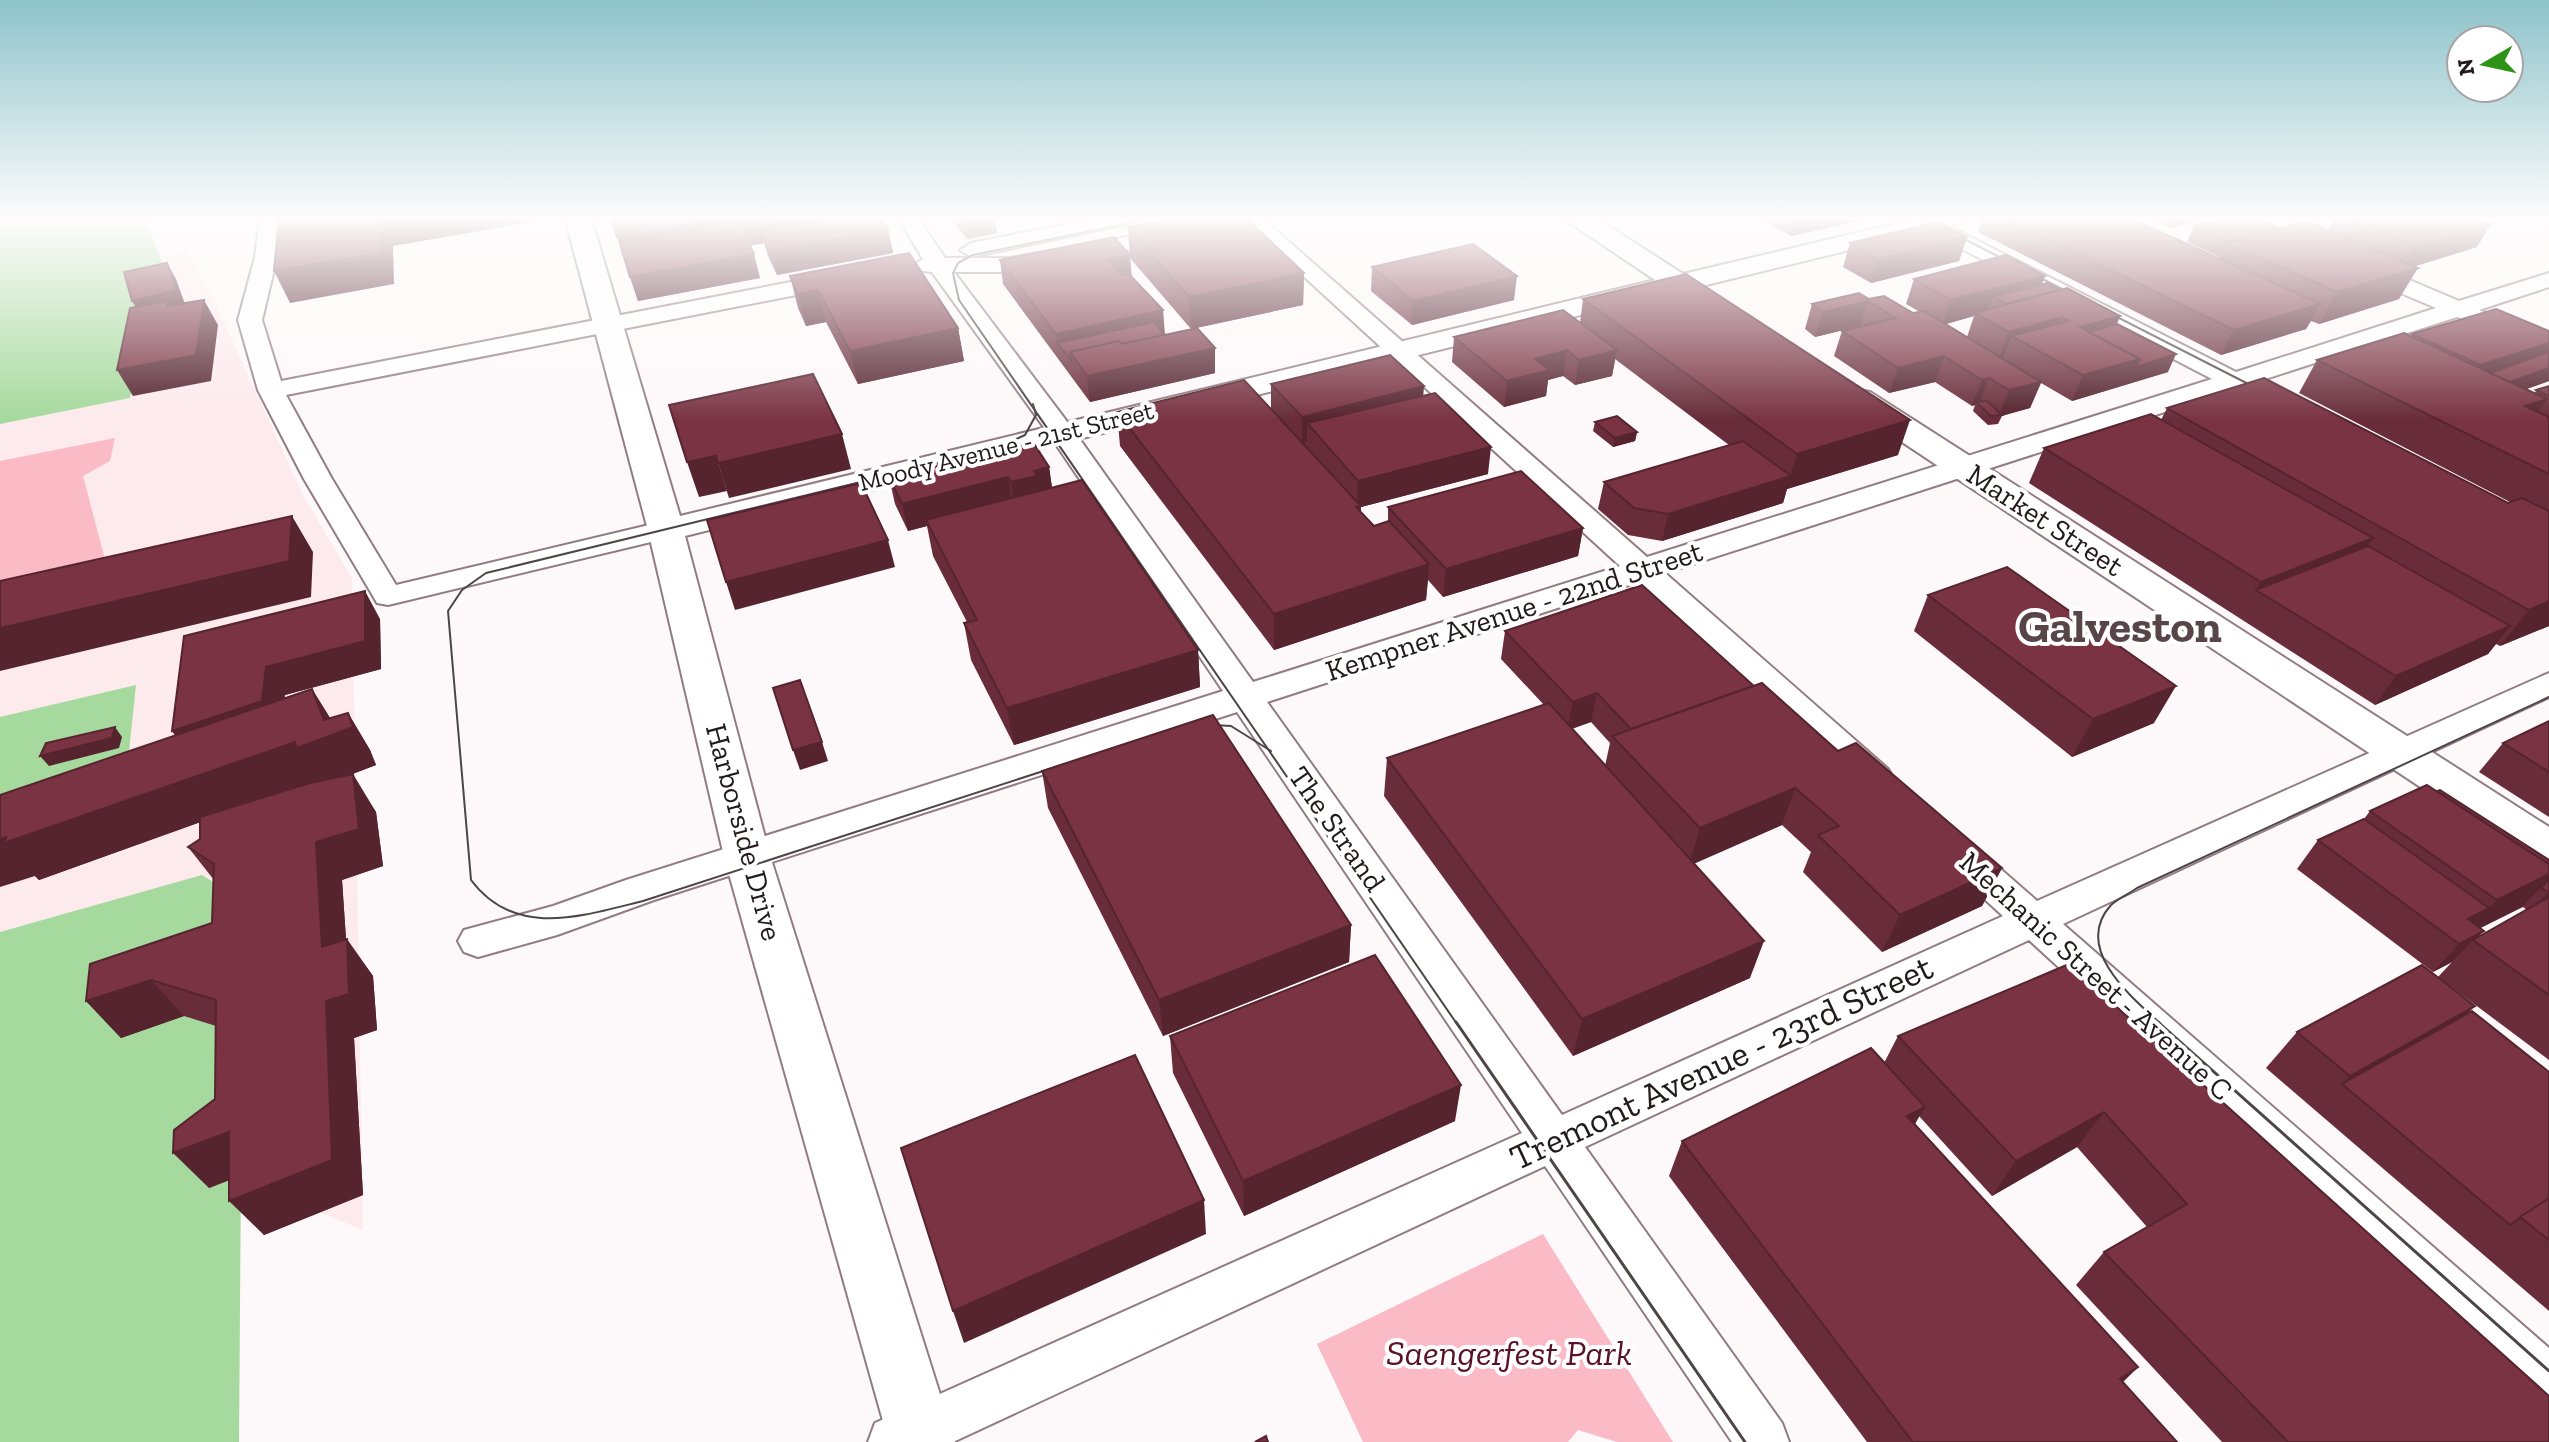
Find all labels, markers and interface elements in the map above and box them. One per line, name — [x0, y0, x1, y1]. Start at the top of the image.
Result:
north arrow — [2445, 24, 2525, 104]
text: N — [2451, 56, 2480, 77]
street label: Moody Avenue - 21st Street — [855, 394, 1157, 498]
street label: Market Street — [1960, 456, 2130, 584]
street label: Kempner Avenue - 22nd Street — [1321, 533, 1707, 689]
district label: Galveston — [2018, 599, 2222, 654]
street label: Harborside Drive — [698, 720, 790, 944]
street label: The Strand — [1281, 760, 1393, 899]
street label: Mechanic Street - Avenue C — [1952, 844, 2240, 1108]
street label: Tremont Avenue - 23rd Street — [1503, 945, 1940, 1179]
park label: Saengerfest Park — [1386, 1331, 1632, 1374]

